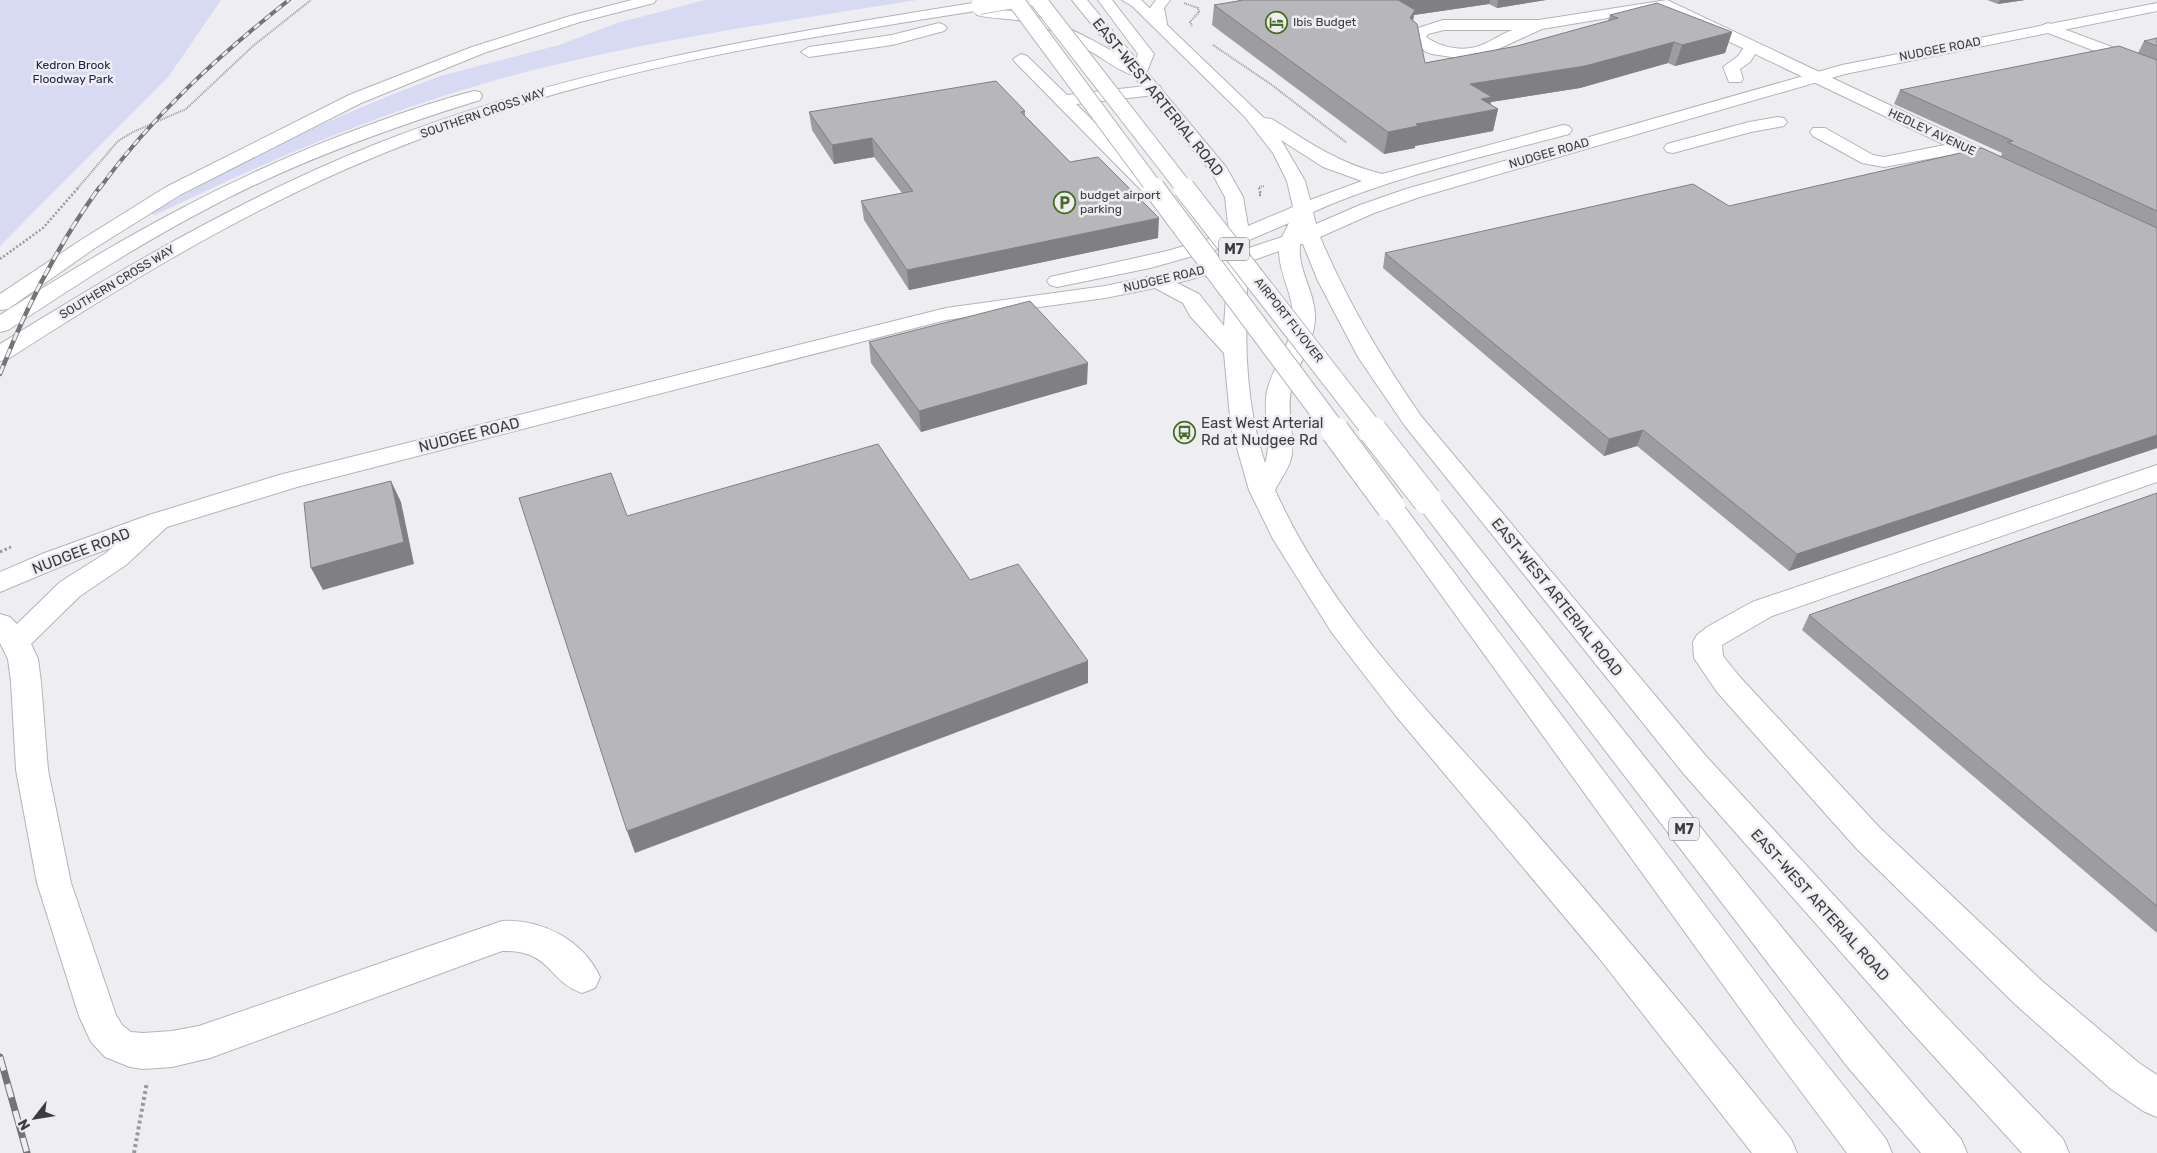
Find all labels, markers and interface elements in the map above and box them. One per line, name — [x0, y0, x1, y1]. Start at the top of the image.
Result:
hotel icon: Ibis Budget — [1265, 10, 1289, 34]
street label: EAST-WEST ARTERIAL ROAD — [1089, 14, 1227, 180]
place label: Ibis Budget — [1293, 15, 1357, 29]
street label: NUDGEE ROAD — [1898, 34, 1982, 64]
park label: Kedron Brook Floodway Park — [33, 58, 114, 86]
street label: SOUTHERN CROSS WAY — [418, 85, 548, 141]
street label: HEDLEY AVENUE — [1886, 106, 1978, 158]
street label: NUDGEE ROAD — [1507, 135, 1591, 171]
place label: budget airport parking — [1080, 188, 1161, 216]
parking icon: budget airport parking — [1052, 190, 1076, 214]
road number: M7 — [1219, 238, 1249, 260]
street label: SOUTHERN CROSS WAY — [57, 242, 177, 322]
street label: NUDGEE ROAD — [1122, 263, 1206, 295]
street label: AIRPORT FLYOVER — [1252, 275, 1326, 365]
street label: NUDGEE ROAD — [417, 414, 521, 456]
place label: East West Arterial Rd at Nudgee Rd — [1201, 414, 1323, 449]
bus stop icon: East West Arterial Rd at Nudgee Rd — [1173, 420, 1197, 444]
street label: EAST-WEST ARTERIAL ROAD — [1488, 514, 1626, 680]
street label: NUDGEE ROAD — [29, 524, 133, 578]
road number: M7 — [1669, 818, 1699, 841]
street label: EAST-WEST ARTERIAL ROAD — [1747, 825, 1893, 985]
north arrow — [10, 1093, 60, 1143]
text: N — [14, 1116, 34, 1133]

